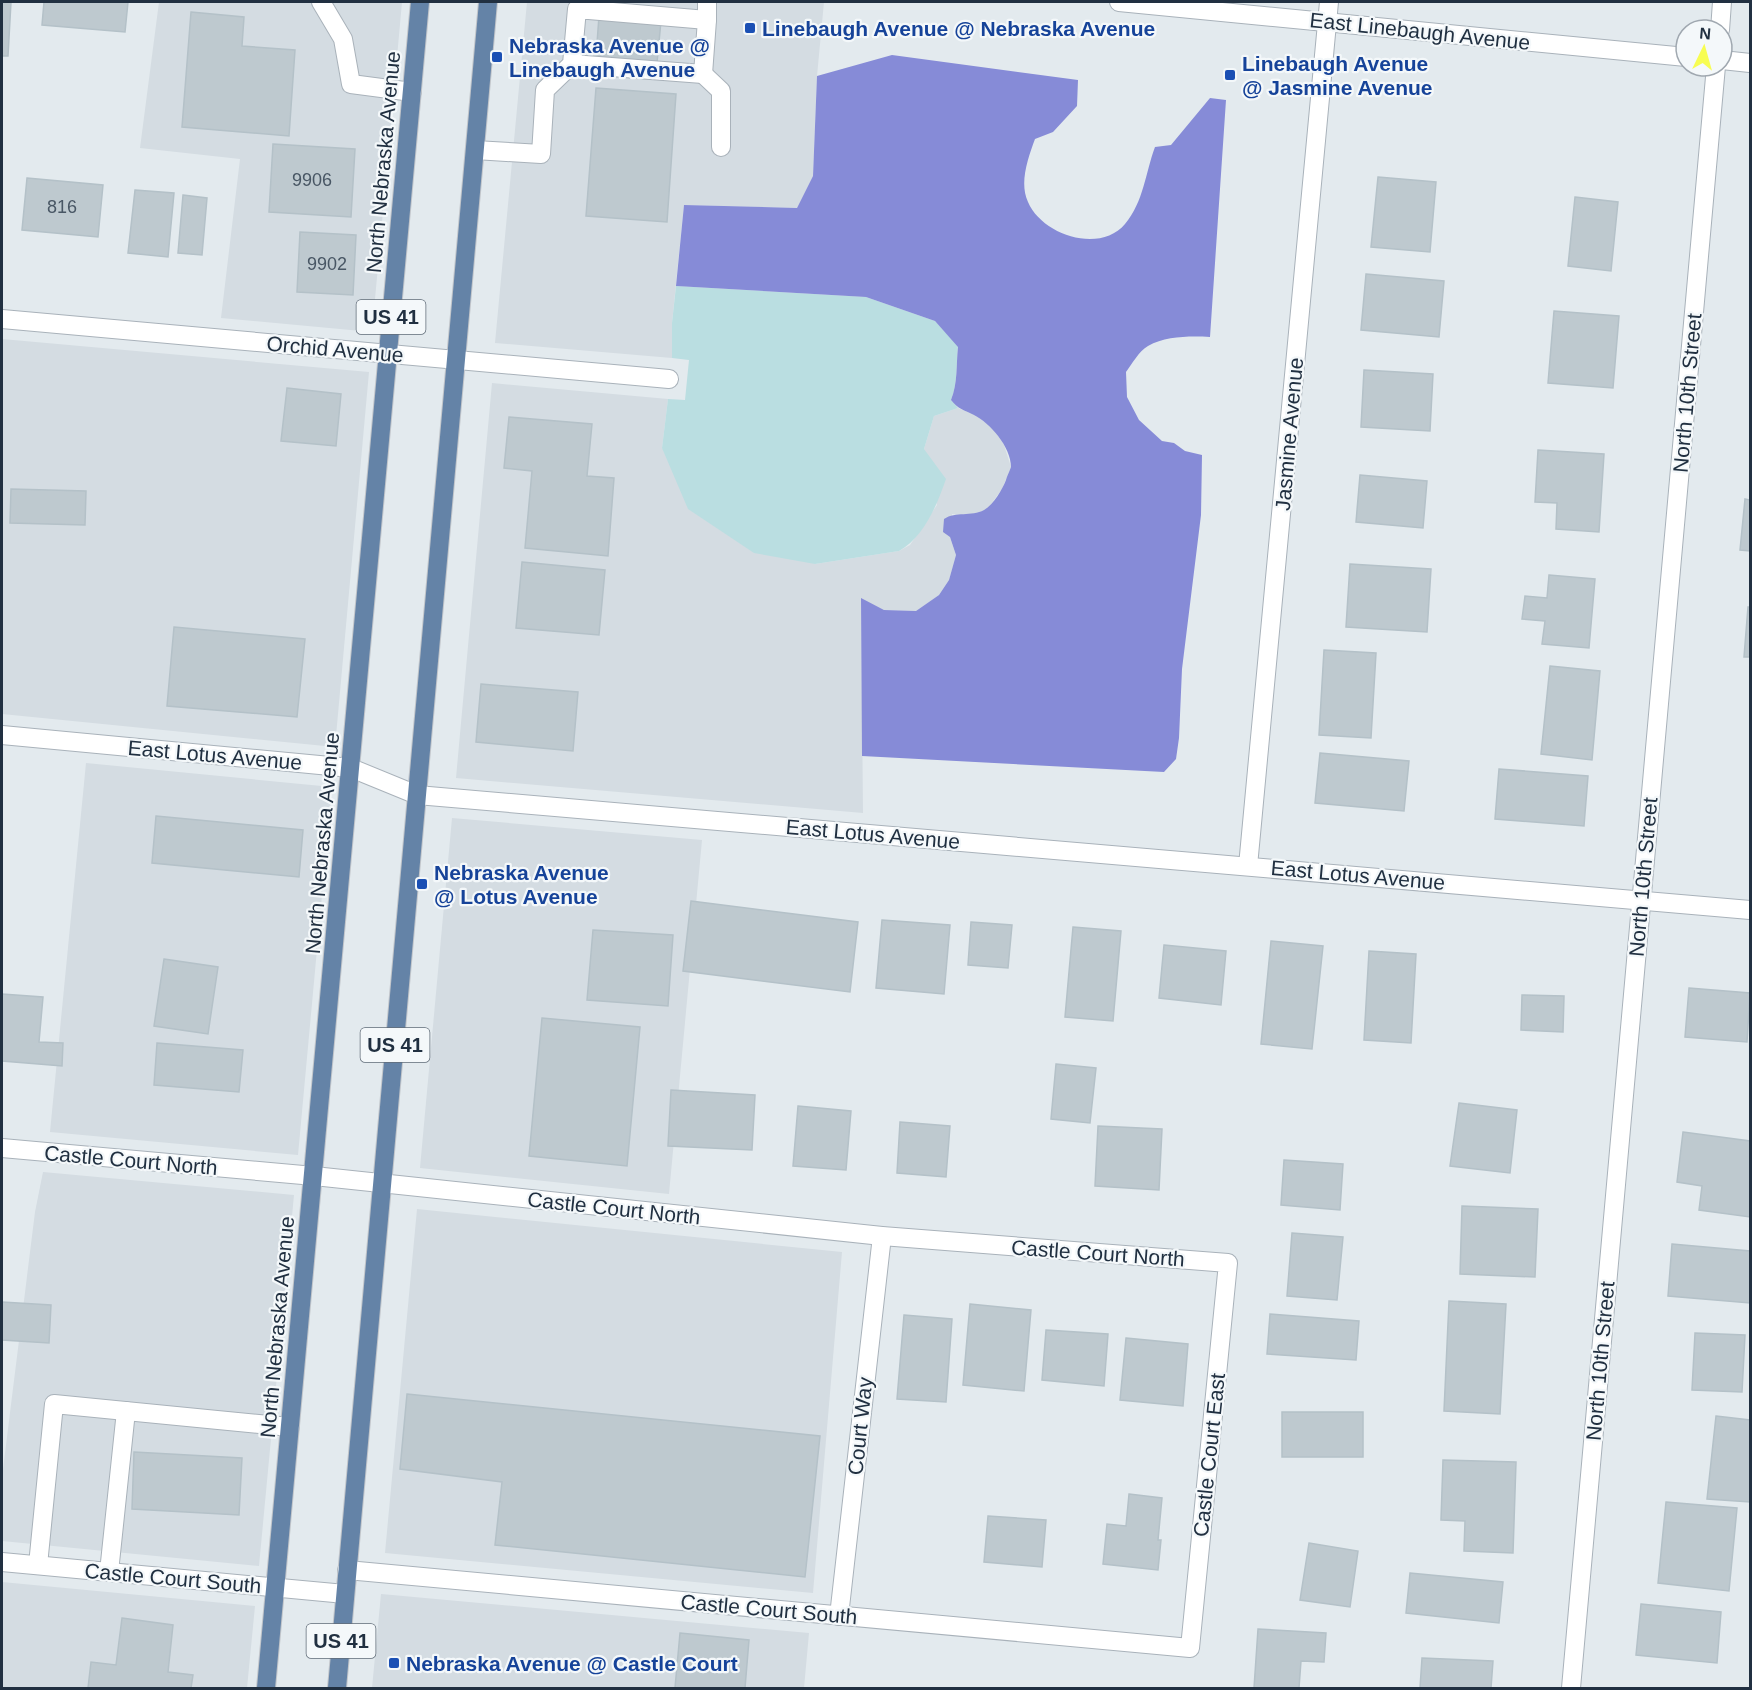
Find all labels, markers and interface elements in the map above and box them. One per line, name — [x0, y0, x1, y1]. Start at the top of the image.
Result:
street label: East Linebaugh Avenue — [1309, 8, 1531, 54]
place label: Linebaugh Avenue @ Nebraska Avenue — [762, 17, 1155, 40]
north arrow — [1674, 18, 1734, 78]
marker: Linebaugh Avenue @ Nebraska Avenue — [743, 21, 757, 35]
text: N — [1699, 25, 1712, 43]
place label: Nebraska Avenue @ Linebaugh Avenue — [509, 34, 710, 81]
street label: North Nebraska Avenue — [362, 50, 404, 274]
marker: Nebraska Avenue @ Linebaugh Avenue — [490, 50, 504, 64]
place label: Linebaugh Avenue @ Jasmine Avenue — [1242, 52, 1433, 99]
marker: Linebaugh Avenue @ Jasmine Avenue — [1223, 68, 1237, 82]
house number: 9906 — [292, 170, 332, 190]
house number: 816 — [47, 197, 77, 217]
house number: 9902 — [307, 254, 347, 274]
road number: US 41 — [356, 300, 426, 334]
street label: North 10th Street — [1669, 312, 1705, 474]
street label: Orchid Avenue — [266, 332, 404, 366]
street label: Jasmine Avenue — [1271, 356, 1307, 512]
street label: North Nebraska Avenue — [301, 731, 343, 955]
street label: East Lotus Avenue — [127, 736, 303, 774]
street label: North 10th Street — [1625, 796, 1661, 958]
street label: East Lotus Avenue — [785, 815, 961, 853]
street label: East Lotus Avenue — [1270, 856, 1446, 894]
place label: Nebraska Avenue @ Lotus Avenue — [434, 861, 609, 908]
marker: Nebraska Avenue @ Lotus Avenue — [415, 877, 429, 891]
road number: US 41 — [360, 1028, 430, 1062]
street label: Castle Court North — [43, 1141, 219, 1179]
street label: Castle Court North — [526, 1187, 702, 1229]
street label: North Nebraska Avenue — [256, 1215, 298, 1439]
street label: Castle Court North — [1010, 1235, 1186, 1271]
street label: North 10th Street — [1582, 1280, 1618, 1442]
street label: Castle Court East — [1189, 1372, 1229, 1538]
street label: Court Way — [843, 1375, 877, 1476]
street label: Castle Court South — [84, 1559, 262, 1597]
street label: Castle Court South — [680, 1590, 858, 1628]
road number: US 41 — [306, 1624, 376, 1658]
place label: Nebraska Avenue @ Castle Court — [406, 1652, 738, 1675]
marker: Nebraska Avenue @ Castle Court — [387, 1656, 401, 1670]

